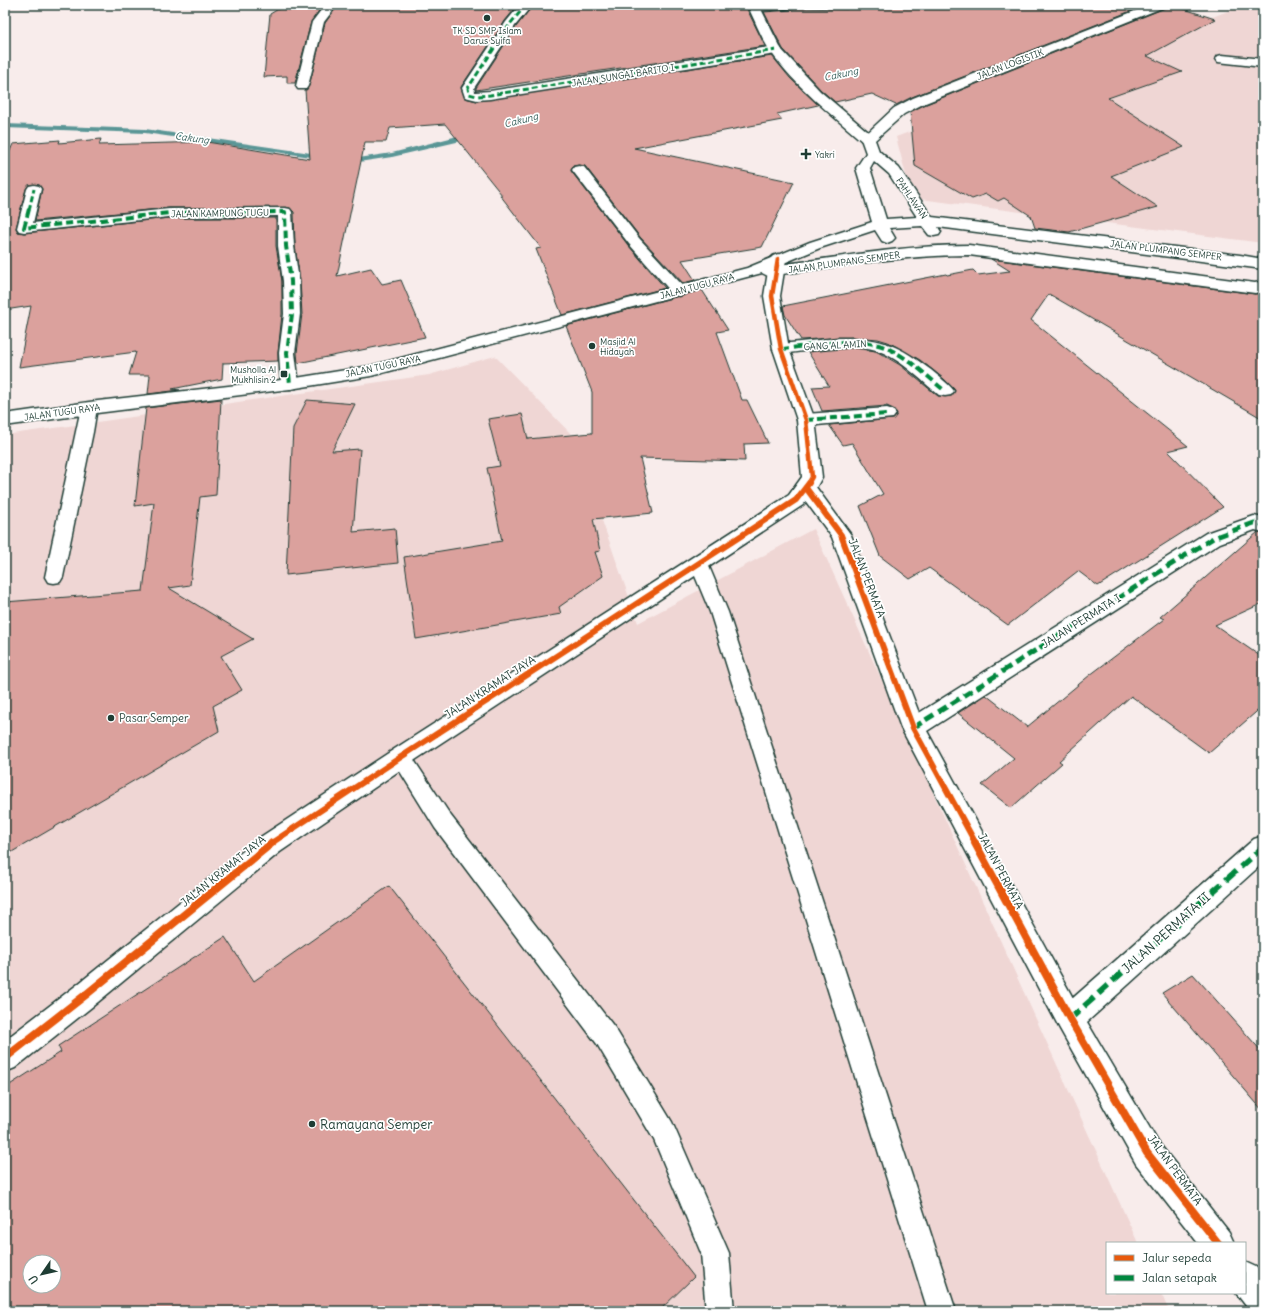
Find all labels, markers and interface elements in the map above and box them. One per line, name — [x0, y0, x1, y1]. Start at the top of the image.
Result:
marker: TK SD SMP Islam Darus Syifa — [482, 13, 492, 23]
place label: TK SD SMP Islam Darus Syifa — [453, 25, 522, 46]
street label: JALAN LOGISTIK — [975, 46, 1045, 82]
street label: JALAN SUNGAI BARITO I — [571, 61, 675, 89]
water label: Cakung — [823, 64, 861, 84]
water label: Cakung — [503, 109, 541, 130]
water label: Cakung — [174, 129, 211, 147]
marker: Yakri — [800, 148, 812, 160]
place label: Yakri — [815, 149, 835, 160]
street label: PAHLAWAN — [894, 175, 930, 221]
street label: JALAN KAMPUNG TUGU — [171, 207, 269, 219]
street label: JALAN PLUMPANG SEMPER — [1109, 238, 1223, 262]
street label: JALAN PLUMPANG SEMPER — [787, 249, 901, 275]
street label: JALAN TUGU RAYA — [659, 271, 736, 301]
place label: Masjid Al Hidayah — [600, 336, 636, 357]
street label: GANG AL AMIN — [803, 338, 867, 352]
marker: Masjid Al Hidayah — [587, 341, 597, 351]
street label: JALAN TUGU RAYA — [344, 353, 422, 379]
place label: Musholla Al Mukhlisin 2 — [230, 364, 276, 385]
marker: Musholla Al Mukhlisin 2 — [279, 369, 289, 379]
street label: JALAN TUGU RAYA — [23, 401, 101, 423]
street label: JALAN PERMATA — [845, 536, 889, 620]
street label: JALAN PERMATA I — [1039, 591, 1124, 651]
street label: JALAN KRAMAT JAYA — [442, 652, 538, 722]
place label: Pasar Semper — [119, 711, 189, 725]
marker: Pasar Semper — [106, 713, 116, 723]
street label: JALAN PERMATA — [975, 831, 1027, 911]
street label: JALAN KRAMAT JAYA — [178, 832, 268, 910]
street label: JALAN PERMATA II — [1118, 888, 1214, 977]
place label: Ramayana Semper — [320, 1116, 433, 1133]
marker: Ramayana Semper — [307, 1119, 317, 1129]
street label: JALAN PERMATA — [1145, 1132, 1205, 1208]
legend — [1106, 1242, 1246, 1294]
text: Jalur sepeda — [1142, 1250, 1212, 1265]
north arrow — [22, 1254, 62, 1294]
text: Jalan setapak — [1142, 1270, 1217, 1285]
text: U — [26, 1273, 42, 1287]

